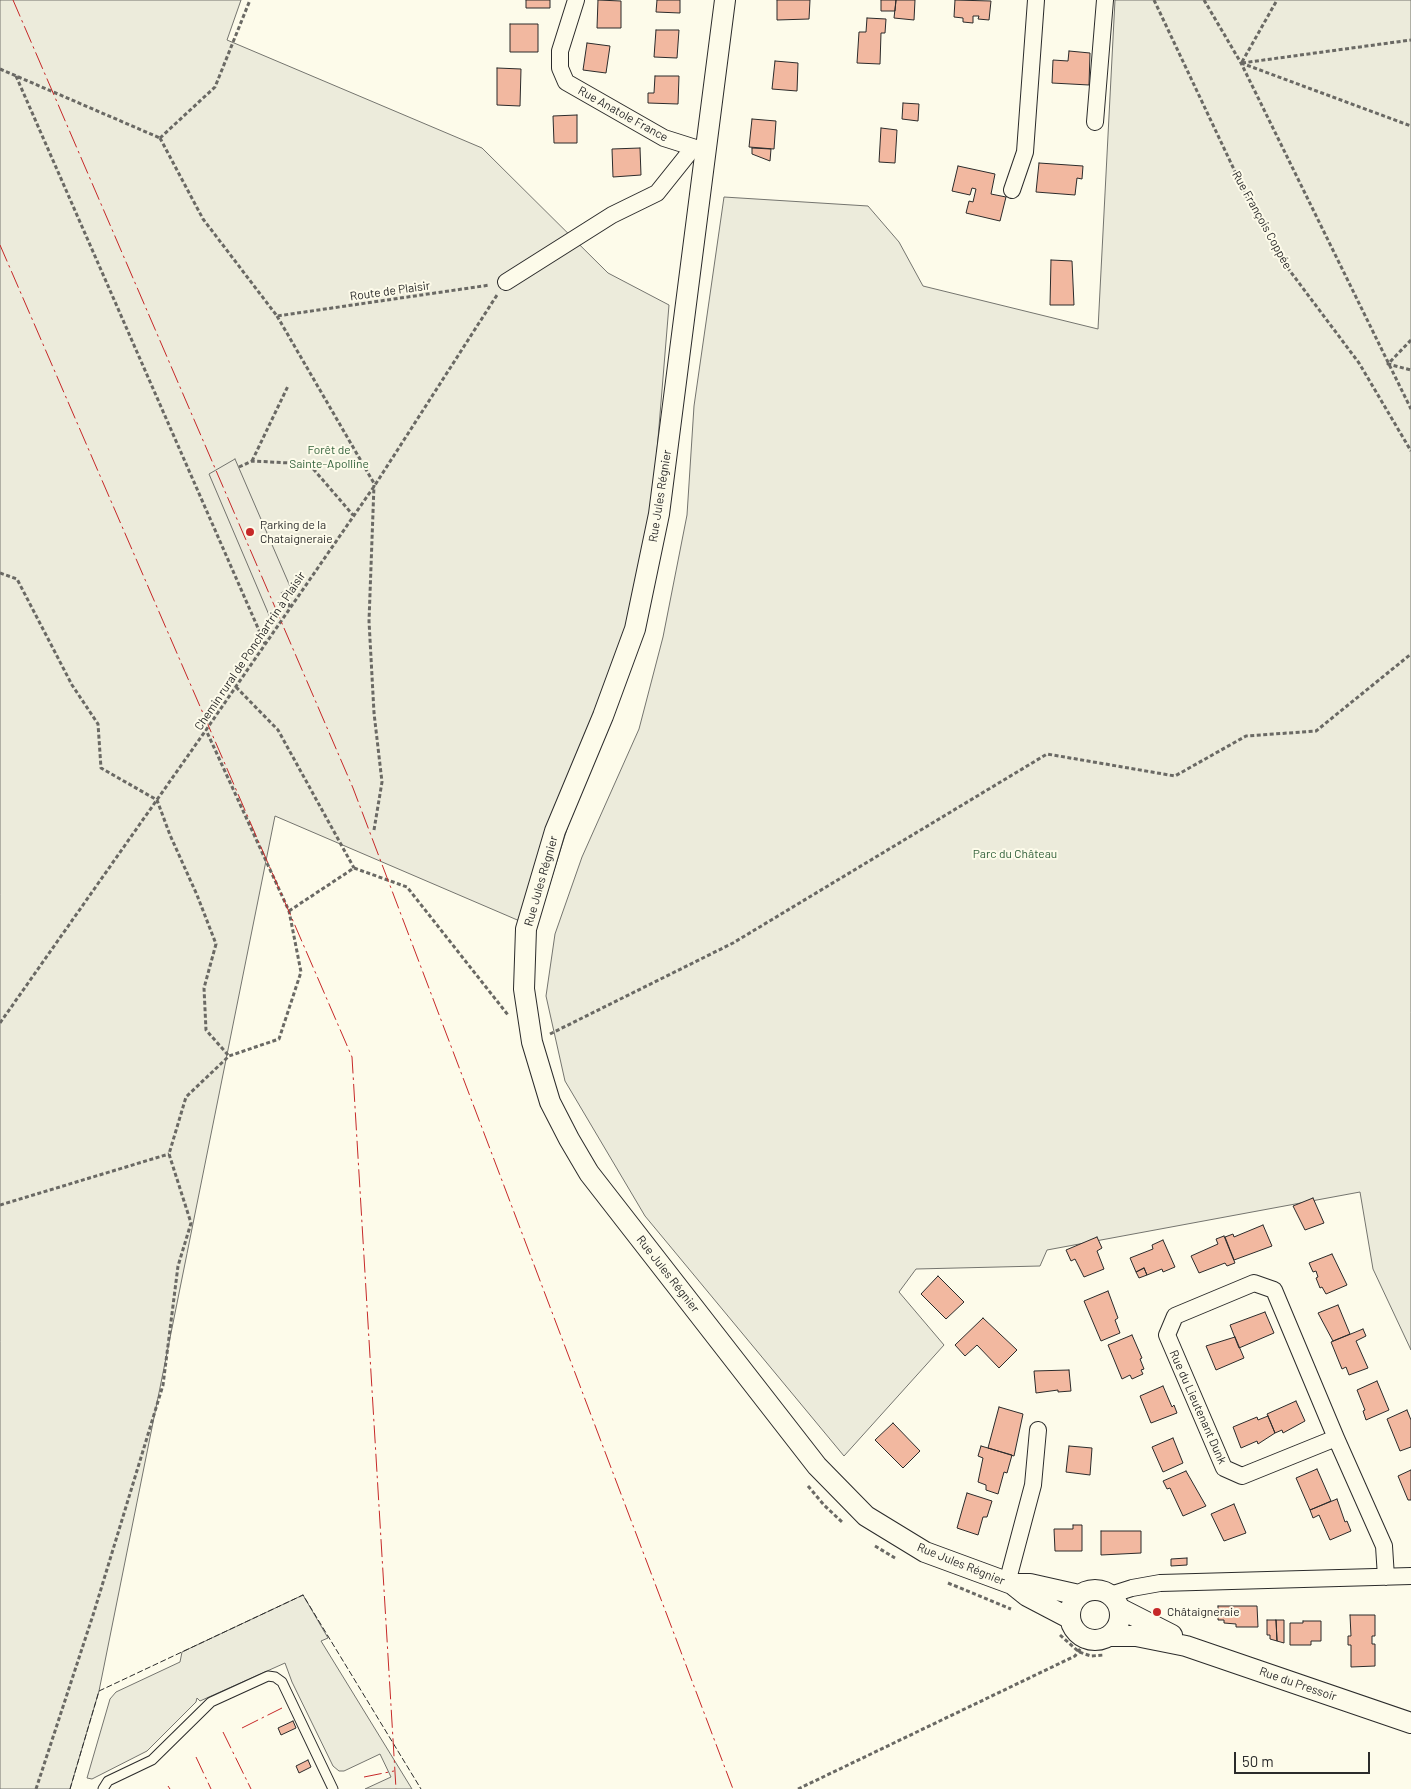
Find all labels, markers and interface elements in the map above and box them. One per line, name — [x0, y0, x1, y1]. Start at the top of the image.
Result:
street label: Rue Anatole France — [575, 83, 671, 145]
street label: Rue François Coppée — [1229, 168, 1295, 272]
street label: Route de Plaisir — [349, 278, 431, 304]
park label: Forêt de Sainte-Apolline — [289, 443, 369, 471]
street label: Rue Jules Régnier — [646, 449, 674, 543]
place label: Parking de la Chataigneraie — [260, 518, 333, 546]
marker: Parking de la Chataigneraie — [244, 526, 256, 538]
street label: Chemin rural de Ponchartrin à Plaisir — [191, 569, 309, 733]
street label: Rue Jules Régnier — [521, 834, 561, 928]
park label: Parc du Château — [973, 847, 1057, 861]
street label: Rue Jules Régnier — [634, 1233, 702, 1315]
street label: Rue du Lieutenant Dunk — [1166, 1348, 1230, 1466]
street label: Rue Jules Régnier — [915, 1540, 1007, 1588]
place label: Châtaigneraie — [1167, 1605, 1240, 1619]
marker: Châtaigneraie — [1151, 1606, 1163, 1618]
street label: Rue du Pressoir — [1257, 1664, 1339, 1704]
scale bar — [1236, 1742, 1372, 1774]
text: 50 m — [1242, 1752, 1274, 1770]

